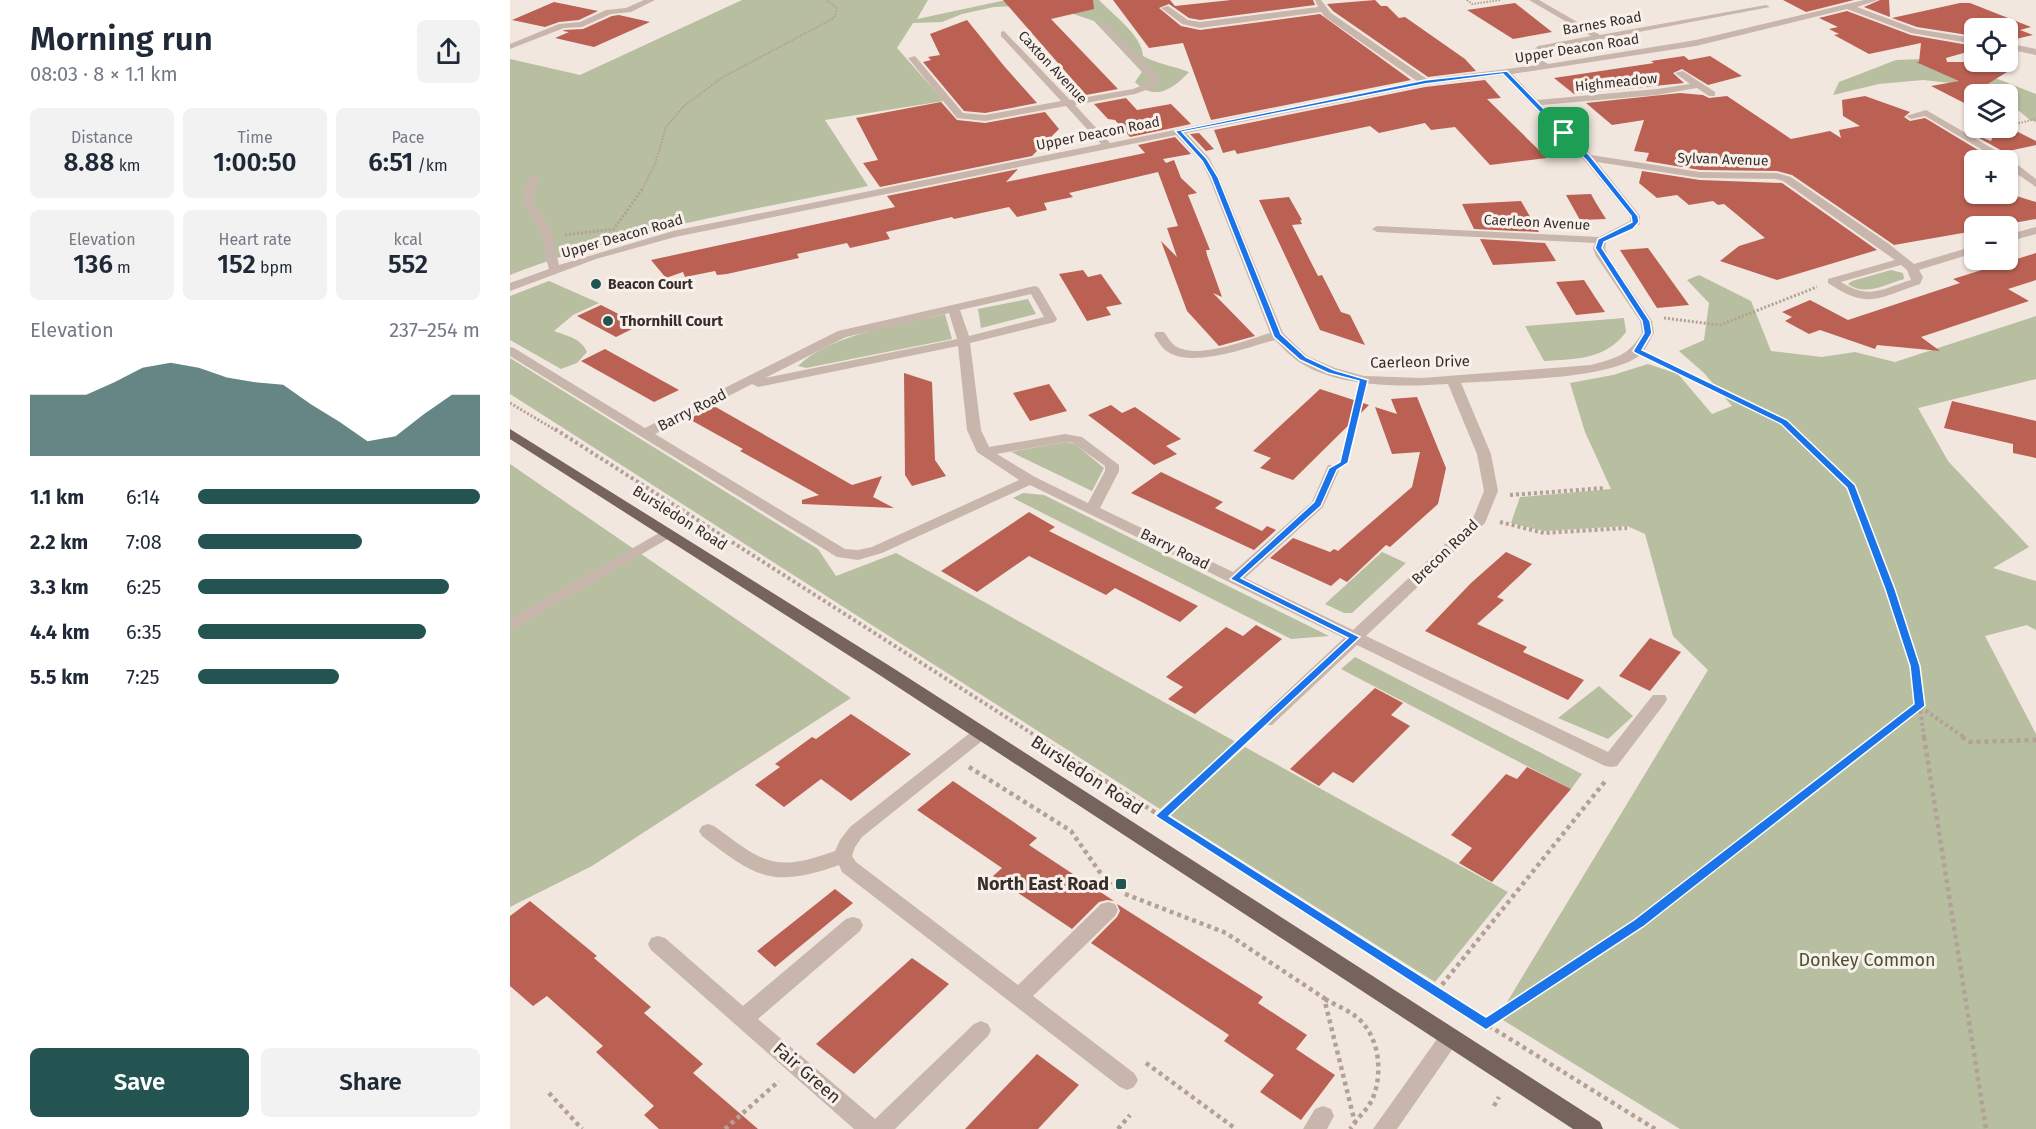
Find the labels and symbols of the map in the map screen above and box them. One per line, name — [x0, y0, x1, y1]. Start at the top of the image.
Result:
street label: Barnes Road — [1561, 8, 1643, 39]
street label: Caxton Avenue — [1015, 27, 1091, 107]
street label: Upper Deacon Road — [1514, 30, 1640, 67]
street label: Highmeadow — [1574, 70, 1658, 95]
pin — [1538, 107, 1589, 158]
street label: Upper Deacon Road — [1035, 113, 1161, 154]
street label: Sylvan Avenue — [1677, 149, 1769, 170]
street label: Upper Deacon Road — [559, 211, 685, 262]
street label: Caerleon Avenue — [1483, 211, 1591, 234]
place label: Beacon Court — [608, 276, 693, 293]
marker: Beacon Court — [589, 277, 603, 291]
place label: Thornhill Court — [620, 312, 723, 330]
marker: Thornhill Court — [601, 314, 615, 328]
street label: Caerleon Drive — [1370, 352, 1470, 372]
street label: Barry Road — [655, 385, 729, 435]
street label: Bursledon Road — [629, 482, 731, 554]
street label: Brecon Road — [1408, 516, 1482, 588]
street label: Barry Road — [1137, 525, 1213, 573]
street label: Bursledon Road — [1027, 730, 1147, 820]
place label: North East Road — [977, 873, 1109, 895]
marker: North East Road — [1114, 877, 1128, 891]
park label: Donkey Common — [1798, 949, 1936, 971]
street label: Fair Green — [769, 1038, 845, 1108]

